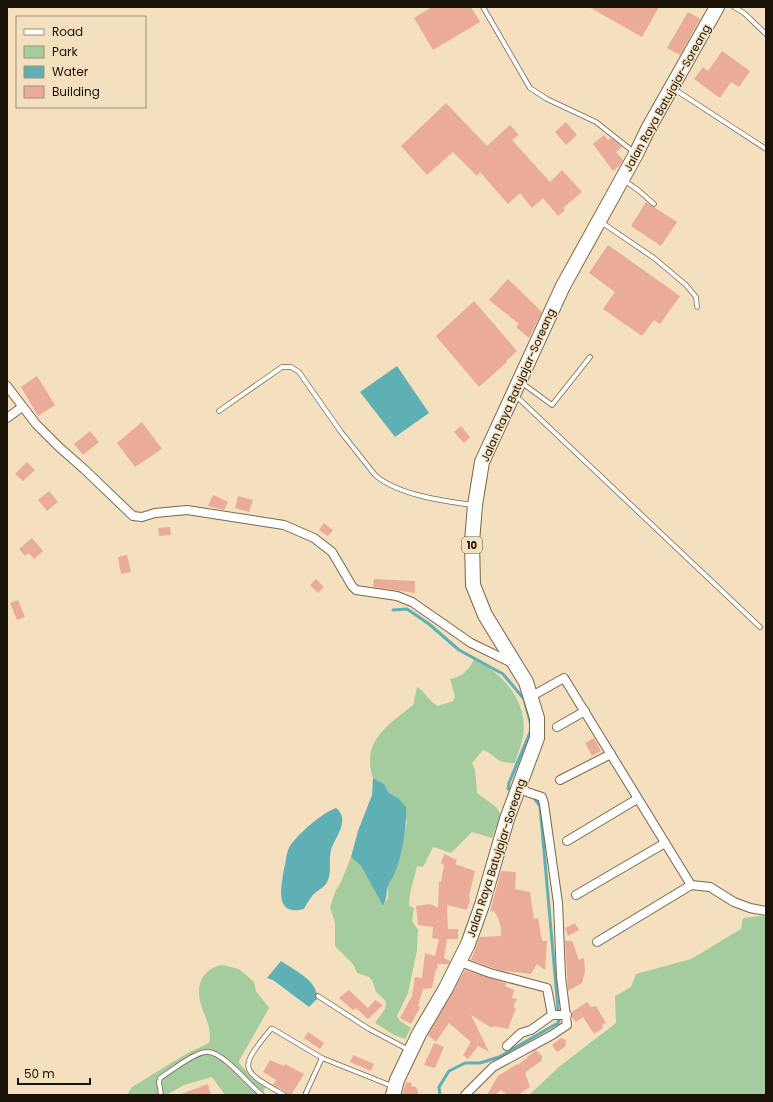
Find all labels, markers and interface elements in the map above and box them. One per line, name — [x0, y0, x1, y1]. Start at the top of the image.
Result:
legend — [16, 16, 146, 108]
street label: Jalan Raya Batujajar-Soreang — [620, 21, 714, 175]
text: Road — [52, 23, 83, 40]
text: Park — [52, 43, 79, 60]
text: Water — [52, 63, 89, 80]
text: Building — [52, 83, 100, 100]
street label: Jalan Raya Batujajar-Soreang — [477, 306, 559, 464]
road number: 10 — [462, 537, 482, 553]
street label: Jalan Raya Batujajar-Soreang — [463, 777, 529, 939]
scale bar — [18, 1060, 90, 1086]
text: 50 m — [24, 1065, 55, 1082]

